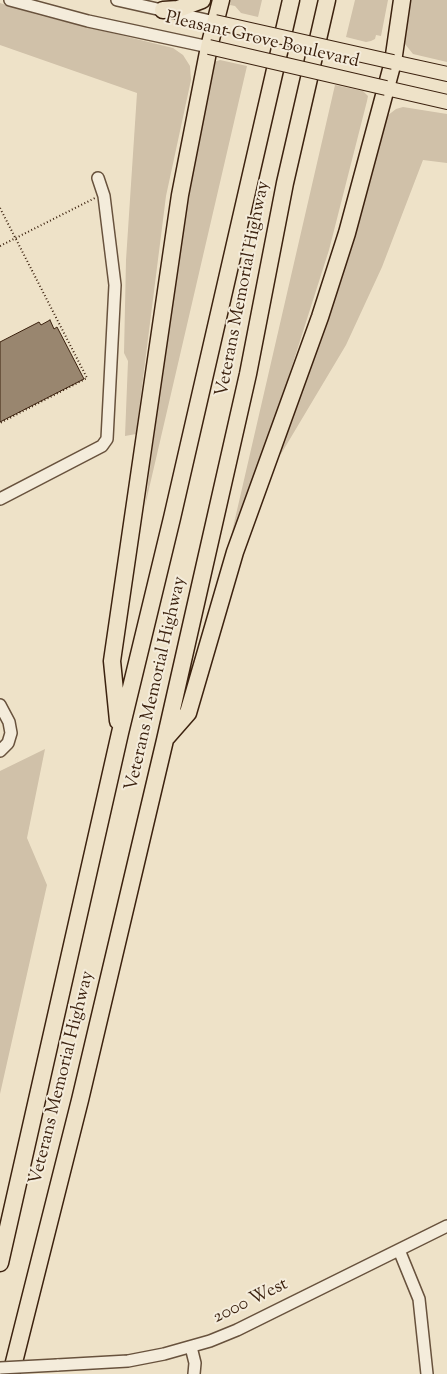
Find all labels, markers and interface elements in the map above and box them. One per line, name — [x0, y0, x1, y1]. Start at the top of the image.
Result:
street label: Pleasant Grove Boulevard — [163, 8, 361, 74]
street label: Veterans Memorial Highway — [212, 179, 276, 399]
street label: Veterans Memorial Highway — [122, 575, 192, 793]
street label: Veterans Memorial Highway — [26, 969, 100, 1187]
street label: 2000 West — [210, 1275, 292, 1329]

